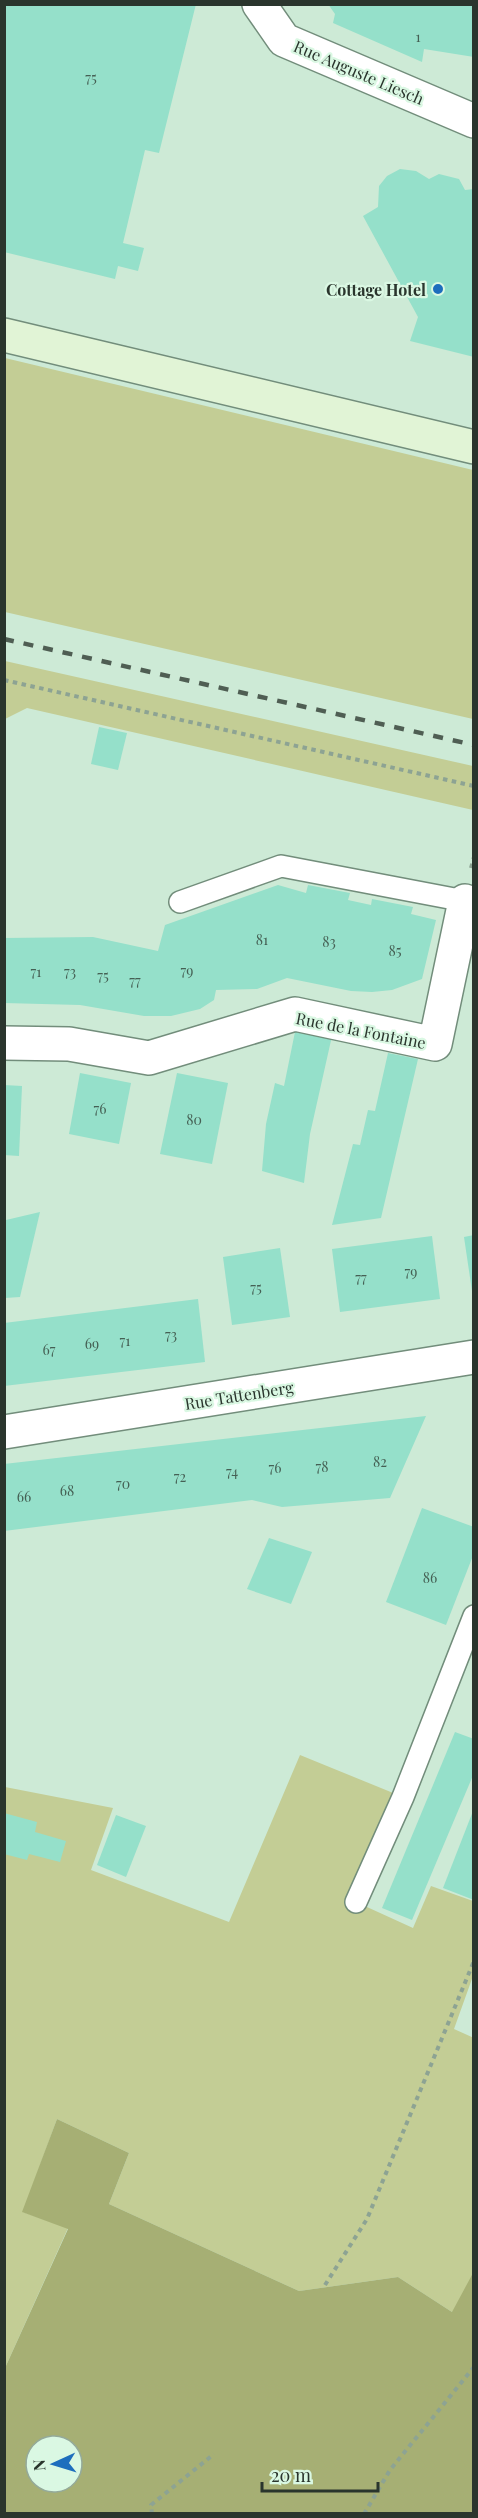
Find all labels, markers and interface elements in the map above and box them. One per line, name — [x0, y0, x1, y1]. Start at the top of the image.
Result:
house number: 1 — [415, 27, 421, 46]
street label: Rue Auguste Liesch — [291, 35, 428, 109]
house number: 75 — [85, 68, 97, 87]
place label: Cottage Hotel — [326, 279, 426, 300]
marker: Cottage Hotel — [431, 282, 445, 296]
house number: 81 — [256, 930, 268, 949]
house number: 83 — [322, 932, 336, 951]
house number: 85 — [388, 941, 402, 960]
house number: 79 — [181, 961, 193, 980]
house number: 71 — [31, 962, 41, 981]
house number: 73 — [64, 962, 76, 981]
house number: 75 — [97, 966, 109, 985]
house number: 77 — [129, 971, 141, 990]
street label: Rue de la Fontaine — [294, 1007, 428, 1053]
house number: 76 — [94, 1099, 106, 1118]
house number: 80 — [186, 1110, 202, 1129]
house number: 79 — [405, 1262, 417, 1281]
house number: 77 — [355, 1268, 367, 1287]
house number: 75 — [250, 1278, 262, 1297]
house number: 73 — [165, 1325, 177, 1344]
house number: 71 — [120, 1331, 130, 1350]
house number: 69 — [85, 1334, 99, 1353]
house number: 67 — [43, 1340, 56, 1359]
street label: Rue Tattenberg — [183, 1376, 296, 1414]
house number: 82 — [373, 1452, 387, 1471]
house number: 78 — [316, 1457, 328, 1476]
house number: 76 — [269, 1458, 281, 1477]
house number: 74 — [226, 1462, 238, 1481]
house number: 72 — [174, 1467, 186, 1486]
house number: 70 — [116, 1474, 130, 1493]
house number: 68 — [60, 1481, 74, 1500]
house number: 66 — [17, 1487, 31, 1506]
house number: 86 — [423, 1568, 437, 1587]
north arrow — [24, 2434, 84, 2494]
scale bar — [262, 2455, 378, 2493]
text: N — [28, 2458, 49, 2472]
text: 20 m — [271, 2463, 311, 2487]

